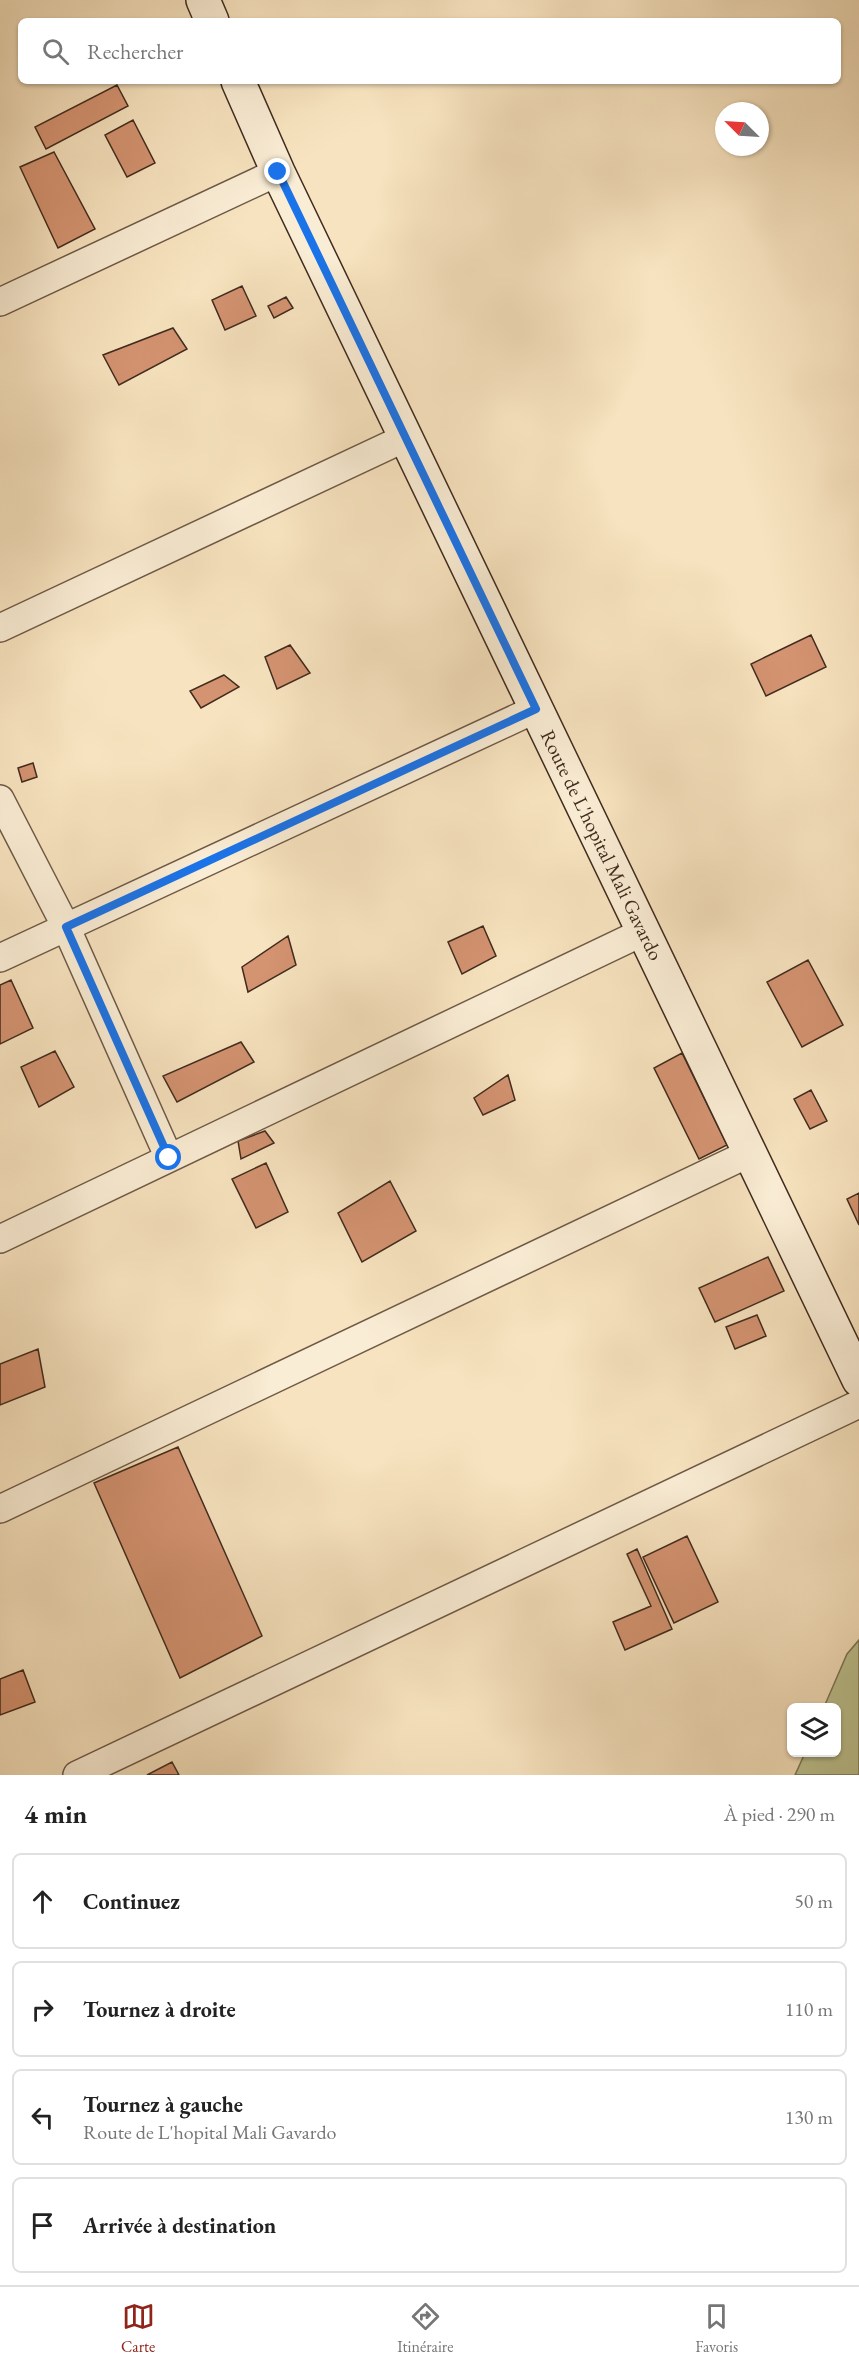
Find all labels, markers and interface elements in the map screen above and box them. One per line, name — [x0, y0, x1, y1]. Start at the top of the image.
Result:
search box — [18, 18, 841, 84]
icon: search — [39, 35, 72, 68]
text: Rechercher — [87, 37, 183, 66]
north arrow — [715, 102, 769, 156]
route end — [264, 158, 290, 184]
street label: Route de L'hopital Mali Gavardo — [535, 725, 669, 965]
route start — [155, 1144, 181, 1170]
map controls — [787, 1703, 841, 1757]
button: layers — [787, 1703, 841, 1757]
text: 4 min — [24, 1797, 87, 1831]
text: À pied · 290 m — [724, 1801, 835, 1827]
icon: ahead — [26, 1885, 59, 1918]
text: Continuez — [83, 1887, 180, 1916]
text: 50 m — [794, 1888, 833, 1914]
icon: right — [26, 1993, 59, 2026]
text: Tournez à droite — [83, 1995, 236, 2024]
text: 110 m — [785, 1996, 833, 2022]
text: Tournez à gauche — [83, 2090, 243, 2119]
icon: left — [26, 2101, 59, 2134]
text: 130 m — [785, 2104, 833, 2130]
text: Route de L'hopital Mali Gavardo — [83, 2119, 337, 2145]
icon: arrive — [26, 2209, 59, 2242]
text: Arrivée à destination — [83, 2211, 276, 2240]
tab: Carte — [121, 2300, 155, 2357]
tab: Itinéraire — [397, 2300, 453, 2357]
tab: Favoris — [695, 2300, 738, 2357]

